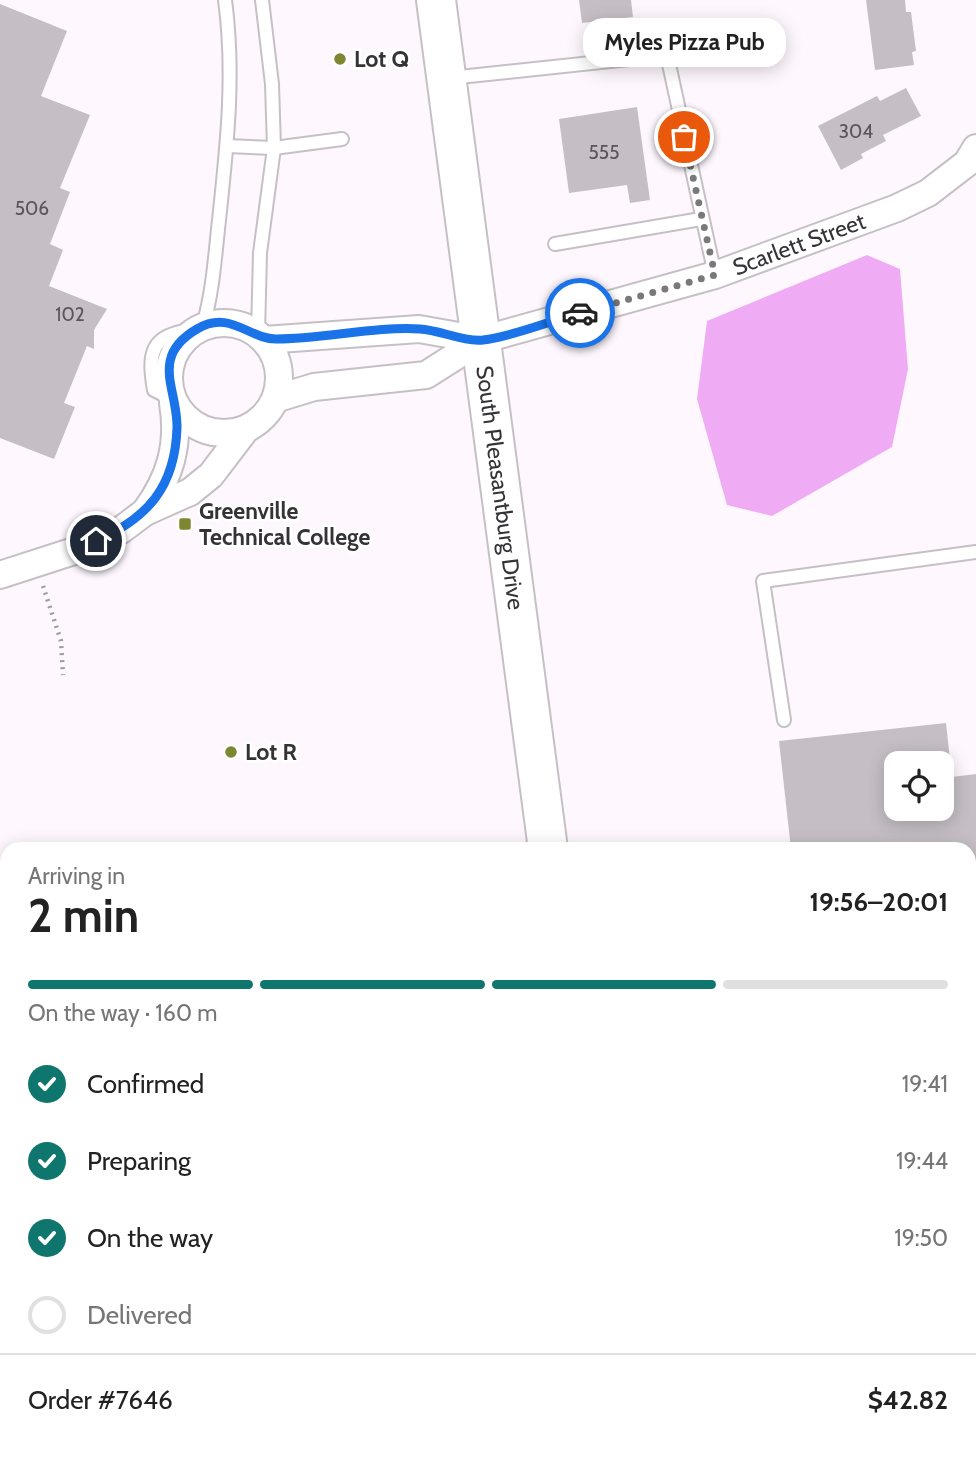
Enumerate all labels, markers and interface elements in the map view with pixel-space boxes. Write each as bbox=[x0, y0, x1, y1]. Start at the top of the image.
callout: Myles Pizza Pub bbox=[582, 18, 786, 67]
text: Myles Pizza Pub bbox=[604, 28, 765, 56]
place label: Lot Q bbox=[354, 45, 409, 73]
marker: Lot Q bbox=[332, 51, 348, 67]
pin bbox=[654, 107, 714, 167]
icon: bag bbox=[665, 118, 703, 156]
house number: 304 bbox=[839, 120, 873, 143]
house number: 555 bbox=[589, 141, 619, 164]
house number: 506 bbox=[15, 197, 49, 220]
street label: Scarlett Street bbox=[729, 207, 869, 281]
courier bbox=[545, 278, 615, 348]
icon: car bbox=[561, 294, 599, 332]
house number: 102 bbox=[55, 303, 85, 326]
street label: South Pleasantburg Drive bbox=[470, 364, 530, 612]
place label: Greenville Technical College bbox=[199, 497, 371, 551]
pin bbox=[66, 511, 126, 571]
marker: Greenville Technical College bbox=[177, 516, 193, 532]
icon: home bbox=[77, 522, 115, 560]
place label: Lot R bbox=[245, 738, 297, 766]
marker: Lot R bbox=[223, 744, 239, 760]
map controls bbox=[884, 751, 954, 821]
button: locate bbox=[884, 751, 954, 821]
text: Arriving in bbox=[28, 862, 125, 890]
text: 19:56–20:01 bbox=[810, 886, 948, 918]
text: 2 min bbox=[28, 888, 139, 944]
text: On the way · 160 m bbox=[28, 999, 217, 1027]
icon: check bbox=[28, 1065, 66, 1103]
text: Confirmed bbox=[87, 1068, 204, 1100]
text: 19:41 bbox=[902, 1070, 948, 1098]
icon: check bbox=[28, 1142, 66, 1180]
text: Preparing bbox=[87, 1145, 191, 1177]
text: 19:44 bbox=[896, 1147, 948, 1175]
icon: check bbox=[28, 1219, 66, 1257]
text: On the way bbox=[87, 1222, 213, 1254]
text: 19:50 bbox=[894, 1224, 948, 1252]
text: Delivered bbox=[87, 1299, 192, 1331]
text: Order #7646 bbox=[28, 1384, 173, 1416]
text: $42.82 bbox=[868, 1384, 948, 1416]

